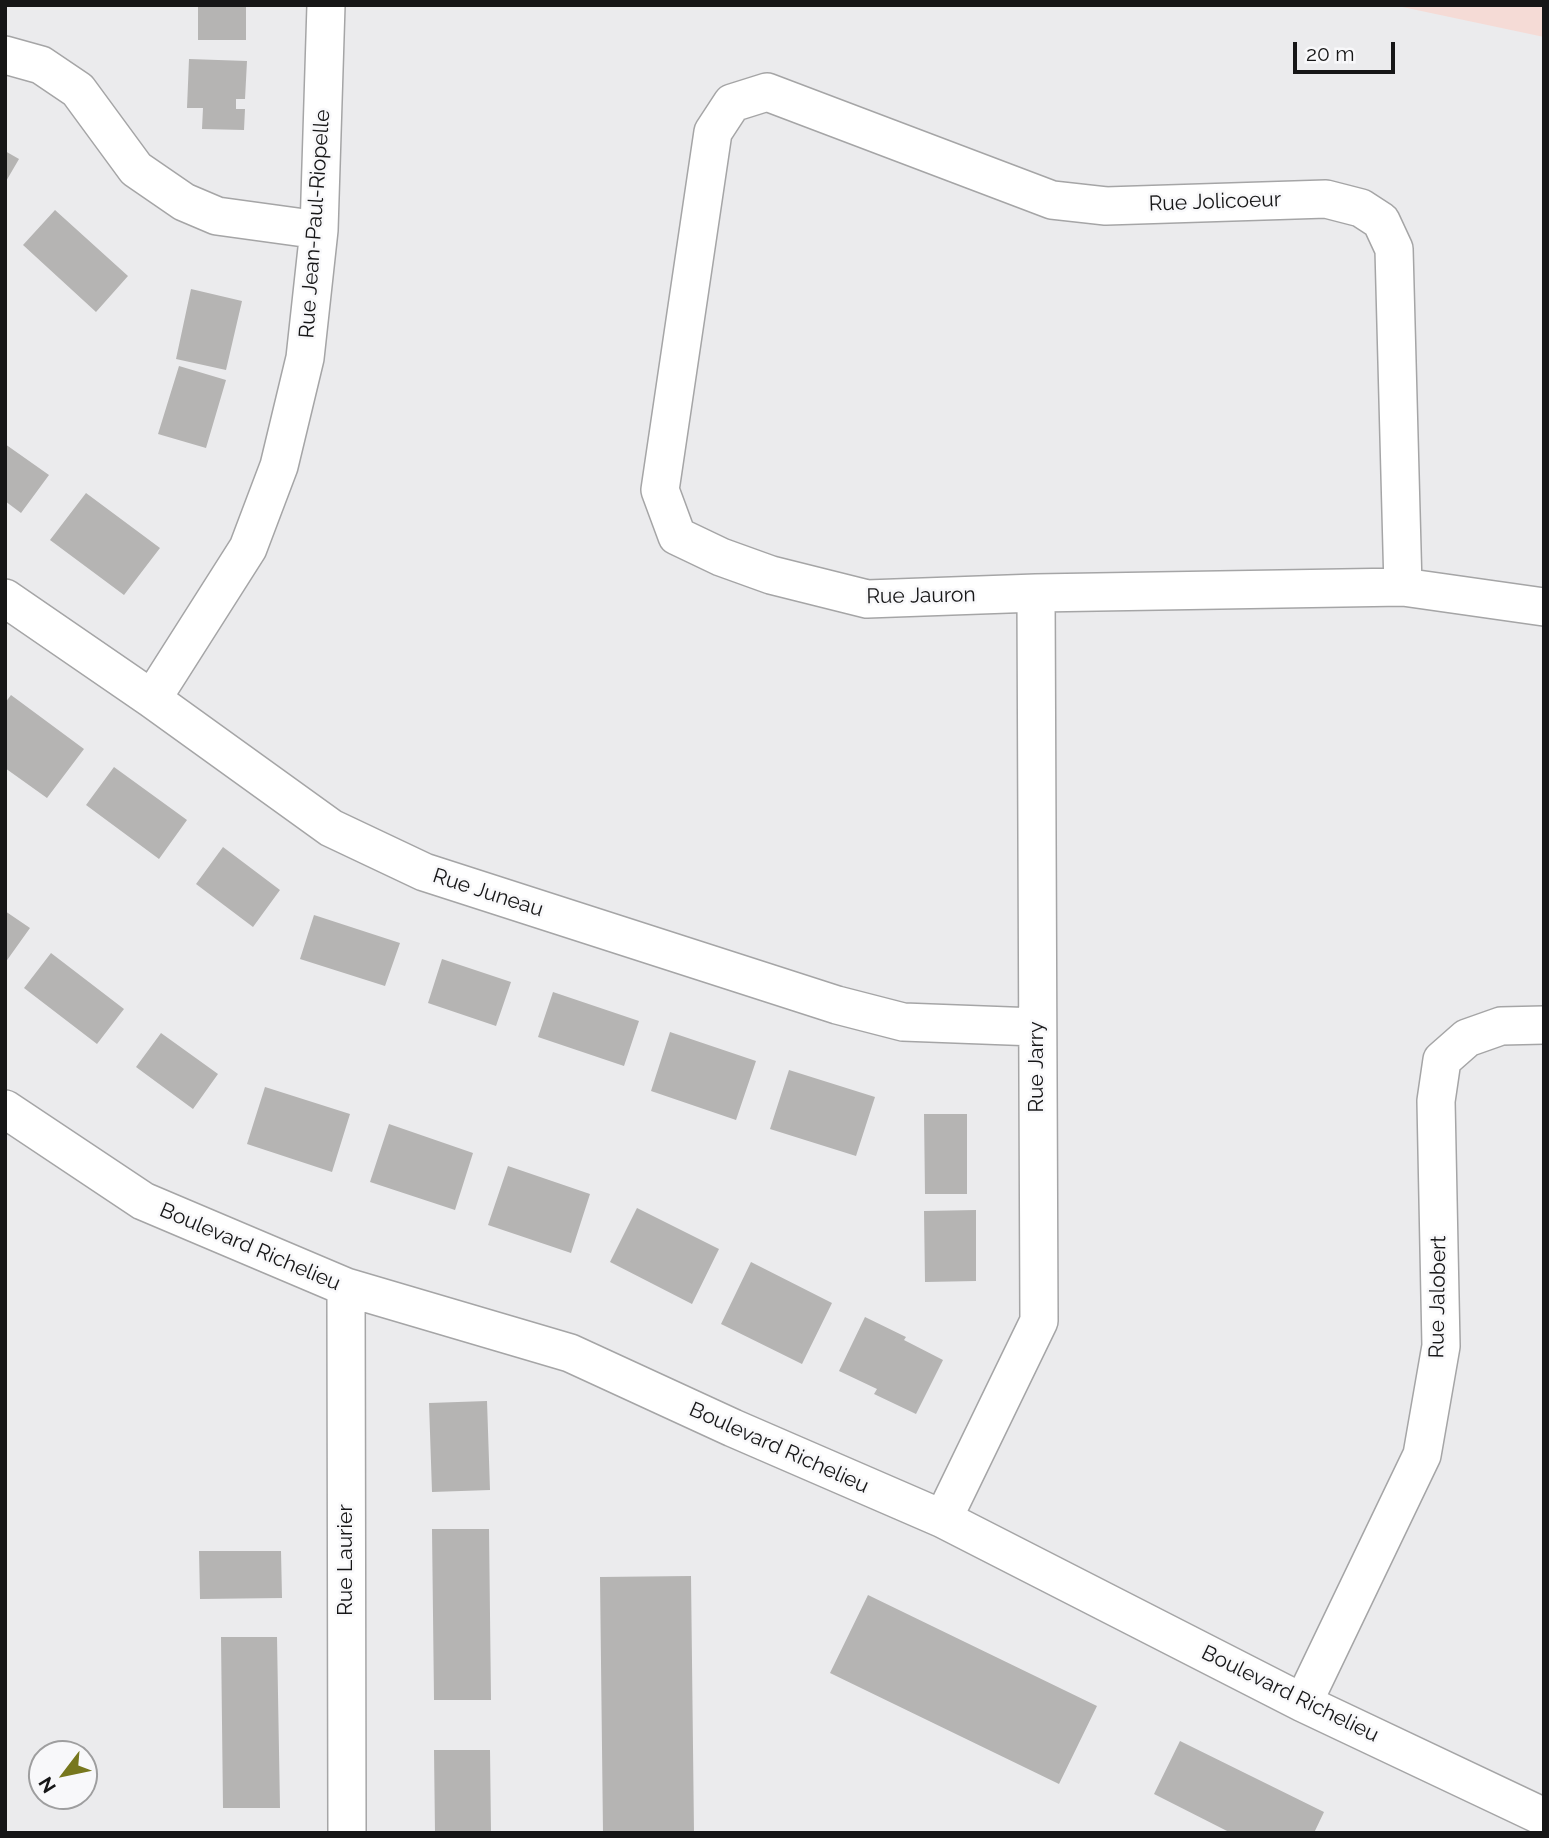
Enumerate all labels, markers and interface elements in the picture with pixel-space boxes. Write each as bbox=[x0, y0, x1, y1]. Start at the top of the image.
scale bar bbox=[1297, 28, 1398, 72]
text: 20 m bbox=[1306, 41, 1354, 66]
street label: Rue Jean-Paul-Riopelle bbox=[294, 109, 336, 339]
street label: Rue Jolicoeur bbox=[1148, 187, 1282, 217]
street label: Rue Jauron bbox=[866, 582, 976, 610]
street label: Rue Juneau bbox=[430, 863, 546, 923]
street label: Rue Jarry bbox=[1024, 1021, 1050, 1113]
street label: Boulevard Richelieu bbox=[156, 1198, 344, 1296]
street label: Rue Jalobert bbox=[1424, 1235, 1452, 1359]
street label: Boulevard Richelieu bbox=[685, 1397, 873, 1499]
street label: Rue Laurier bbox=[333, 1504, 359, 1616]
street label: Boulevard Richelieu bbox=[1197, 1640, 1383, 1748]
north arrow bbox=[28, 1740, 98, 1810]
text: N bbox=[34, 1773, 60, 1797]

